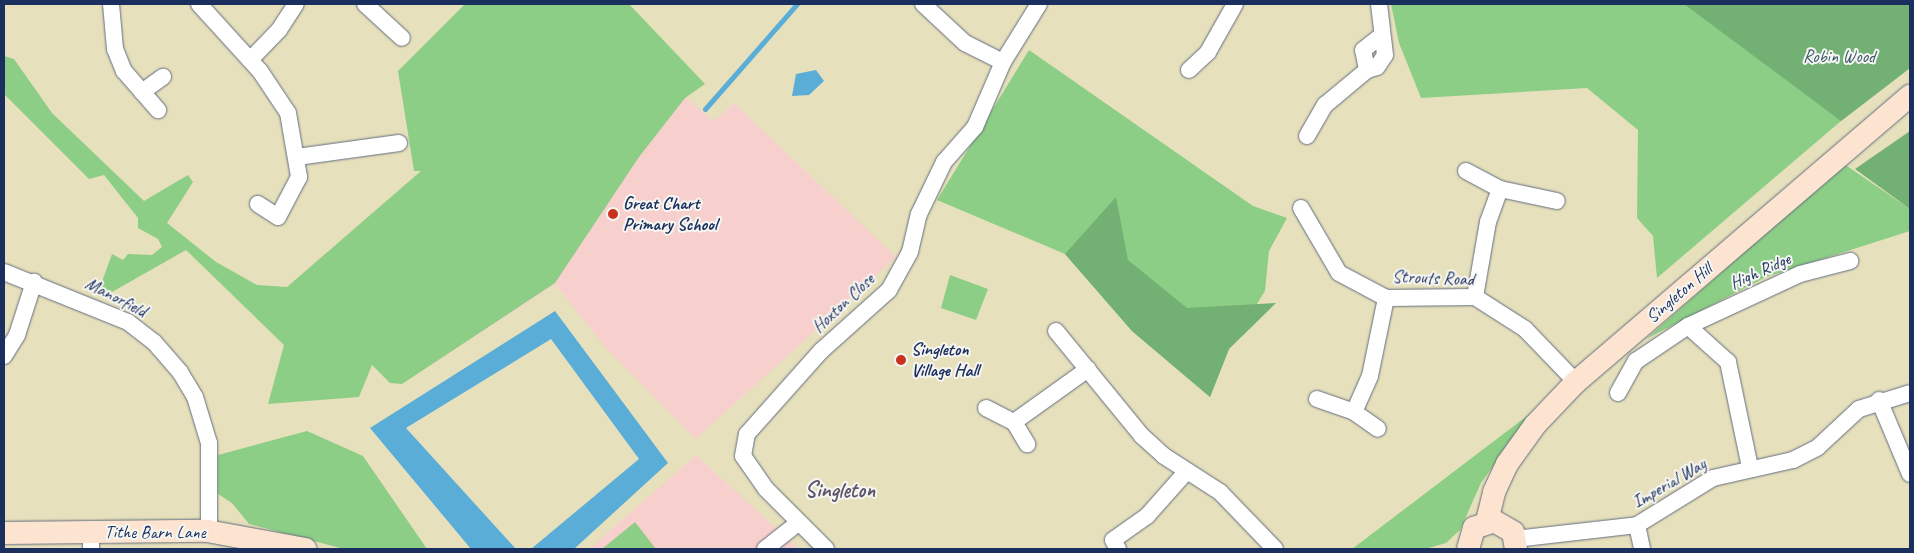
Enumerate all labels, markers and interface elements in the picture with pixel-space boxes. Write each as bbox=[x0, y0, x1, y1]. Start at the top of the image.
park label: Robin Wood bbox=[1803, 45, 1875, 67]
place label: Great Chart Primary School bbox=[623, 193, 717, 235]
marker: Great Chart Primary School bbox=[607, 208, 619, 220]
street label: High Ridge bbox=[1726, 248, 1794, 294]
street label: Singleton Hill bbox=[1642, 258, 1716, 328]
street label: Strouts Road bbox=[1392, 266, 1474, 290]
street label: Hoxton Close bbox=[807, 269, 879, 337]
street label: Manorfield bbox=[82, 272, 150, 322]
place label: Singleton Village Hall bbox=[911, 339, 979, 382]
marker: Singleton Village Hall bbox=[895, 354, 907, 366]
street label: Imperial Way bbox=[1628, 453, 1710, 513]
district label: Singleton bbox=[805, 478, 875, 504]
street label: Tithe Barn Lane bbox=[104, 521, 206, 543]

